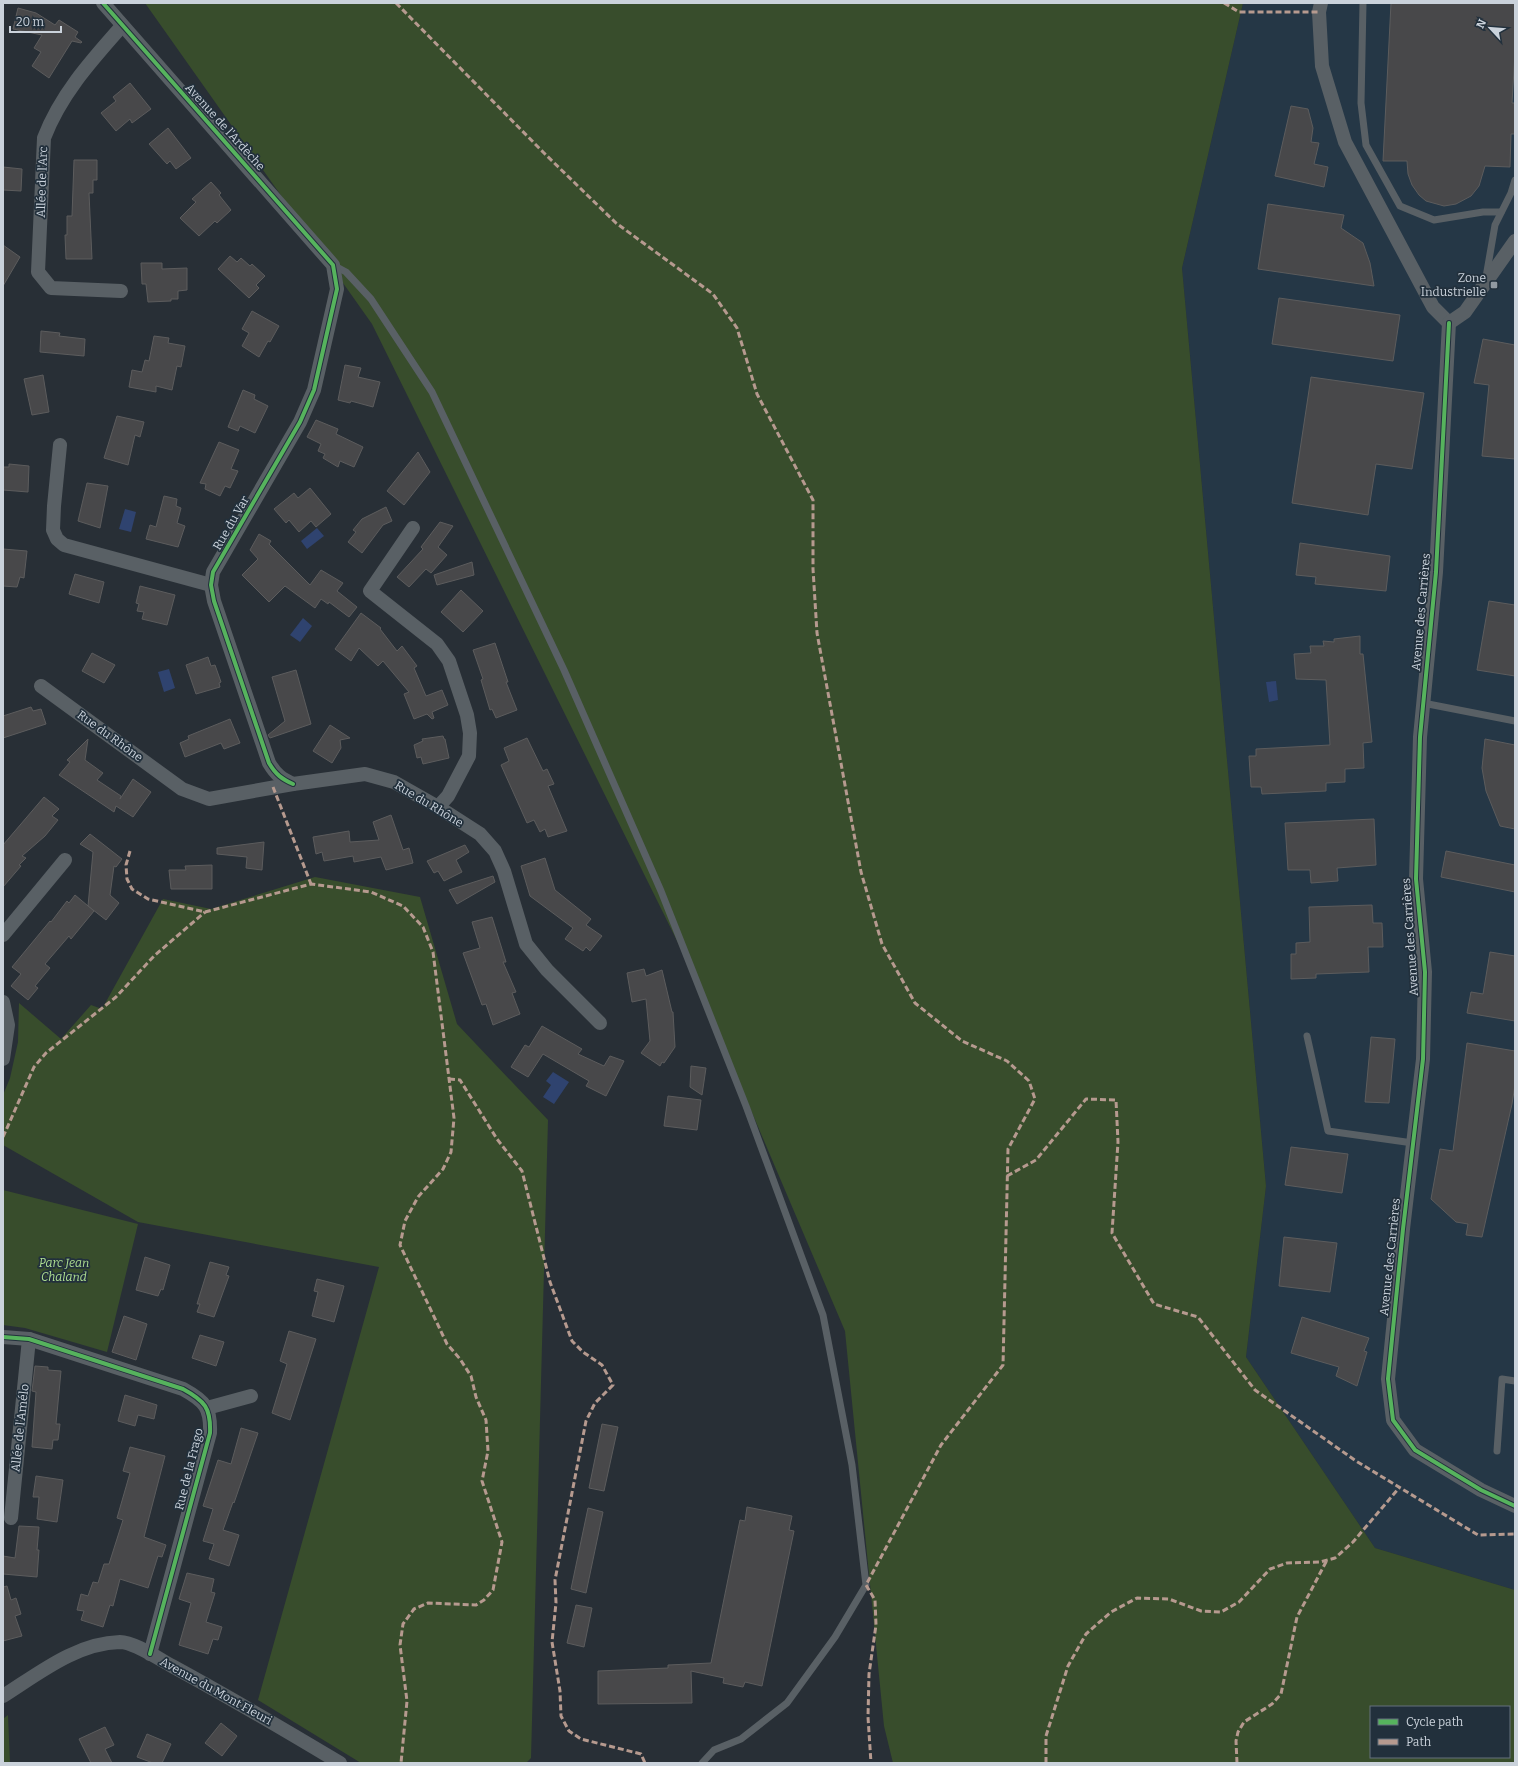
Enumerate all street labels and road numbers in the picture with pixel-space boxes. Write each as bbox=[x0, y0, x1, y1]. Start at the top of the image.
street label: Avenue de l'Ardèche bbox=[182, 81, 268, 173]
street label: Allée de l'Arc bbox=[34, 146, 50, 218]
street label: Rue du Var bbox=[210, 493, 252, 553]
street label: Avenue des Carrières bbox=[1409, 552, 1433, 672]
street label: Rue du Rhône bbox=[75, 708, 145, 764]
street label: Rue du Rhône bbox=[392, 778, 466, 830]
street label: Avenue des Carrières bbox=[1399, 877, 1421, 996]
street label: Avenue des Carrières bbox=[1377, 1197, 1403, 1317]
street label: Allée de l'Amélo bbox=[8, 1383, 32, 1473]
street label: Rue de la Frago bbox=[172, 1426, 206, 1511]
street label: Avenue du Mont Fleuri bbox=[157, 1654, 275, 1728]

